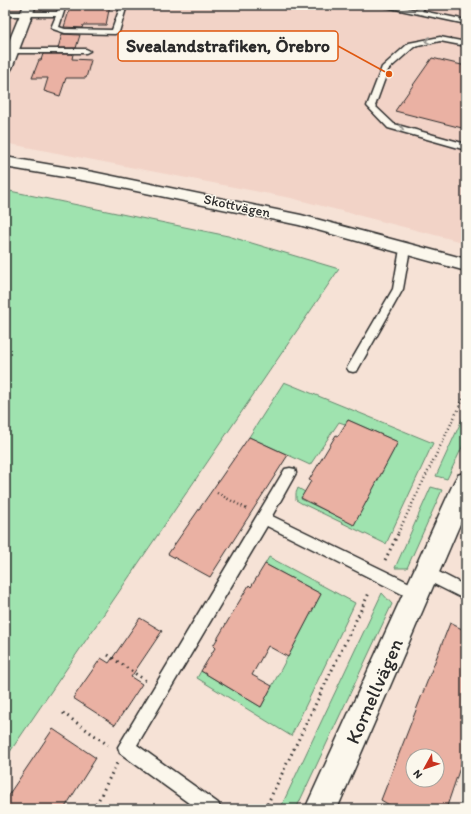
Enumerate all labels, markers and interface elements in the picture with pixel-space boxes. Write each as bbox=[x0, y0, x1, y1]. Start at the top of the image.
callout: Svealandstrafiken, Örebro bbox=[118, 31, 338, 61]
text: Svealandstrafiken, Örebro bbox=[126, 35, 330, 57]
one-way arrow bbox=[425, 37, 431, 45]
one-way arrow bbox=[397, 124, 404, 133]
street label: Skottvägen bbox=[202, 191, 272, 221]
street label: Kornellvägen bbox=[340, 634, 408, 748]
north arrow bbox=[405, 748, 445, 788]
text: N bbox=[410, 767, 425, 781]

